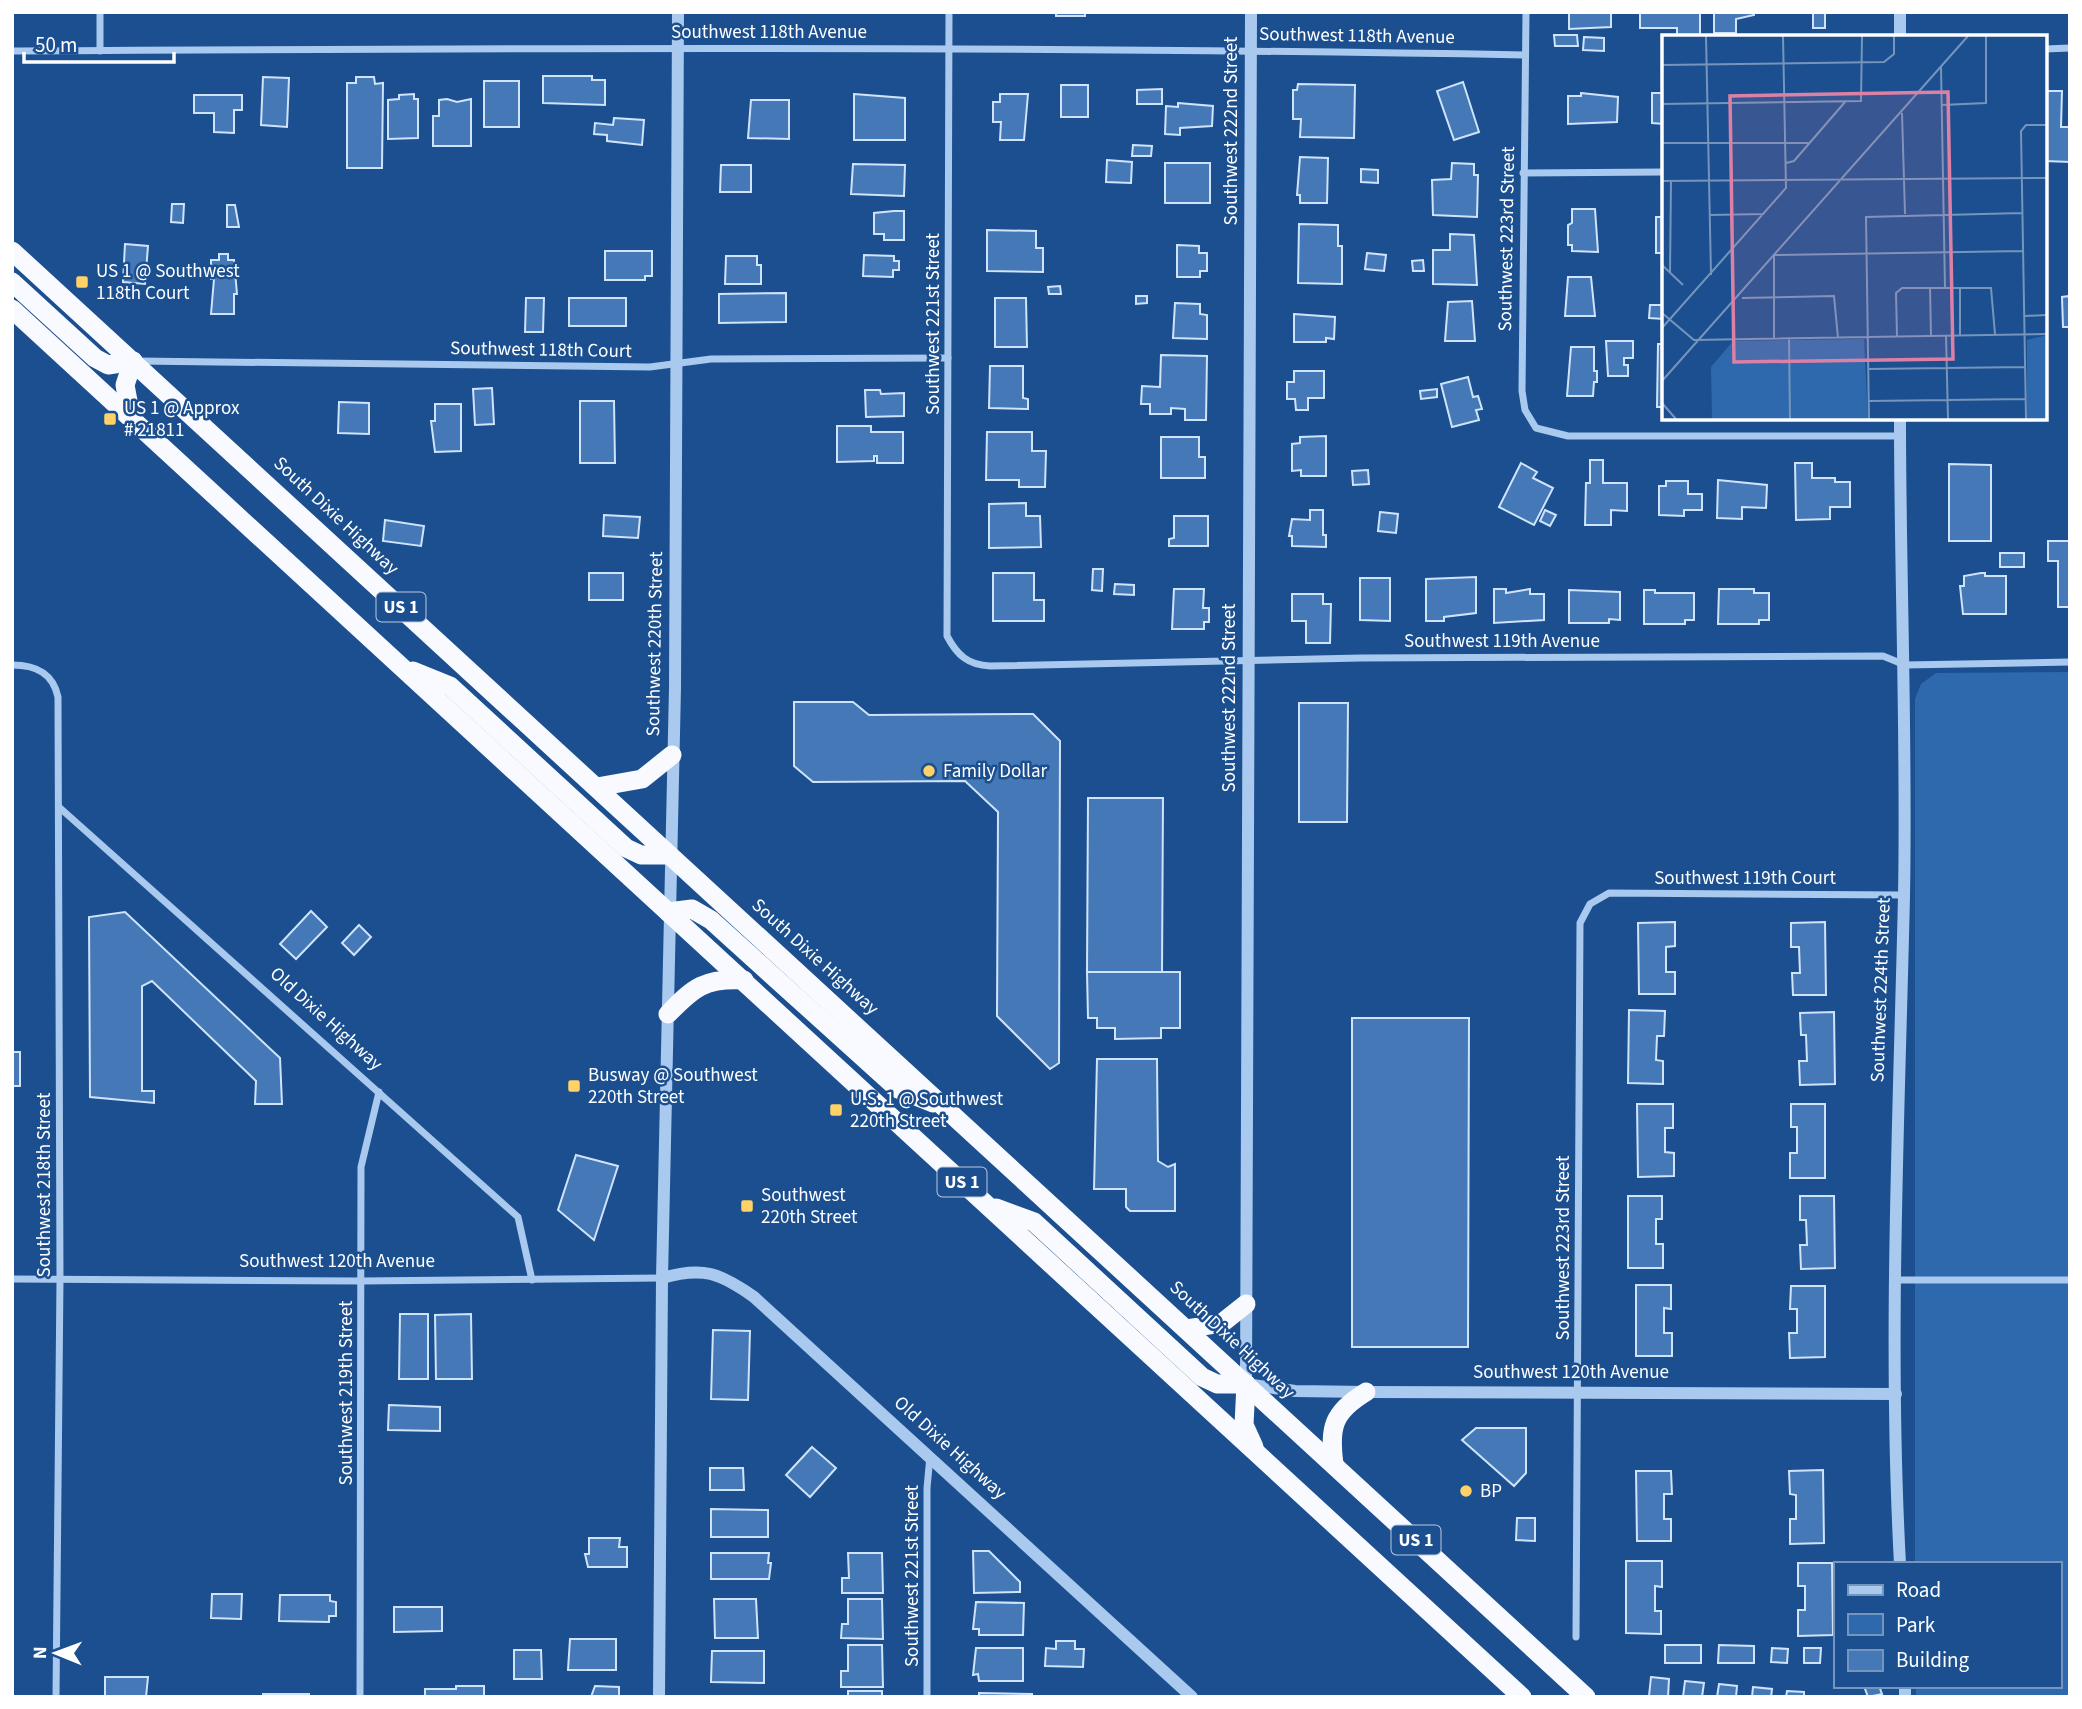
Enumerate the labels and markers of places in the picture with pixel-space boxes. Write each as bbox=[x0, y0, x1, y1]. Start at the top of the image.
place label: US 1 @ Southwest 118th Court bbox=[96, 258, 240, 307]
marker: US 1 @ Southwest 118th Court bbox=[74, 274, 90, 290]
place label: US 1 @ Approx # 21811 bbox=[124, 395, 240, 444]
marker: US 1 @ Approx # 21811 bbox=[102, 411, 118, 427]
place label: Family Dollar bbox=[943, 758, 1048, 785]
marker: Family Dollar bbox=[921, 763, 937, 779]
place label: Busway @ Southwest 220th Street bbox=[588, 1062, 758, 1111]
marker: Busway @ Southwest 220th Street bbox=[566, 1078, 582, 1094]
place label: U.S. 1 @ Southwest 220th Street bbox=[850, 1086, 1004, 1135]
marker: U.S. 1 @ Southwest 220th Street bbox=[828, 1102, 844, 1118]
place label: Southwest 220th Street bbox=[761, 1182, 858, 1231]
marker: Southwest 220th Street bbox=[739, 1198, 755, 1214]
place label: BP bbox=[1480, 1478, 1502, 1505]
marker: BP bbox=[1458, 1483, 1474, 1499]

